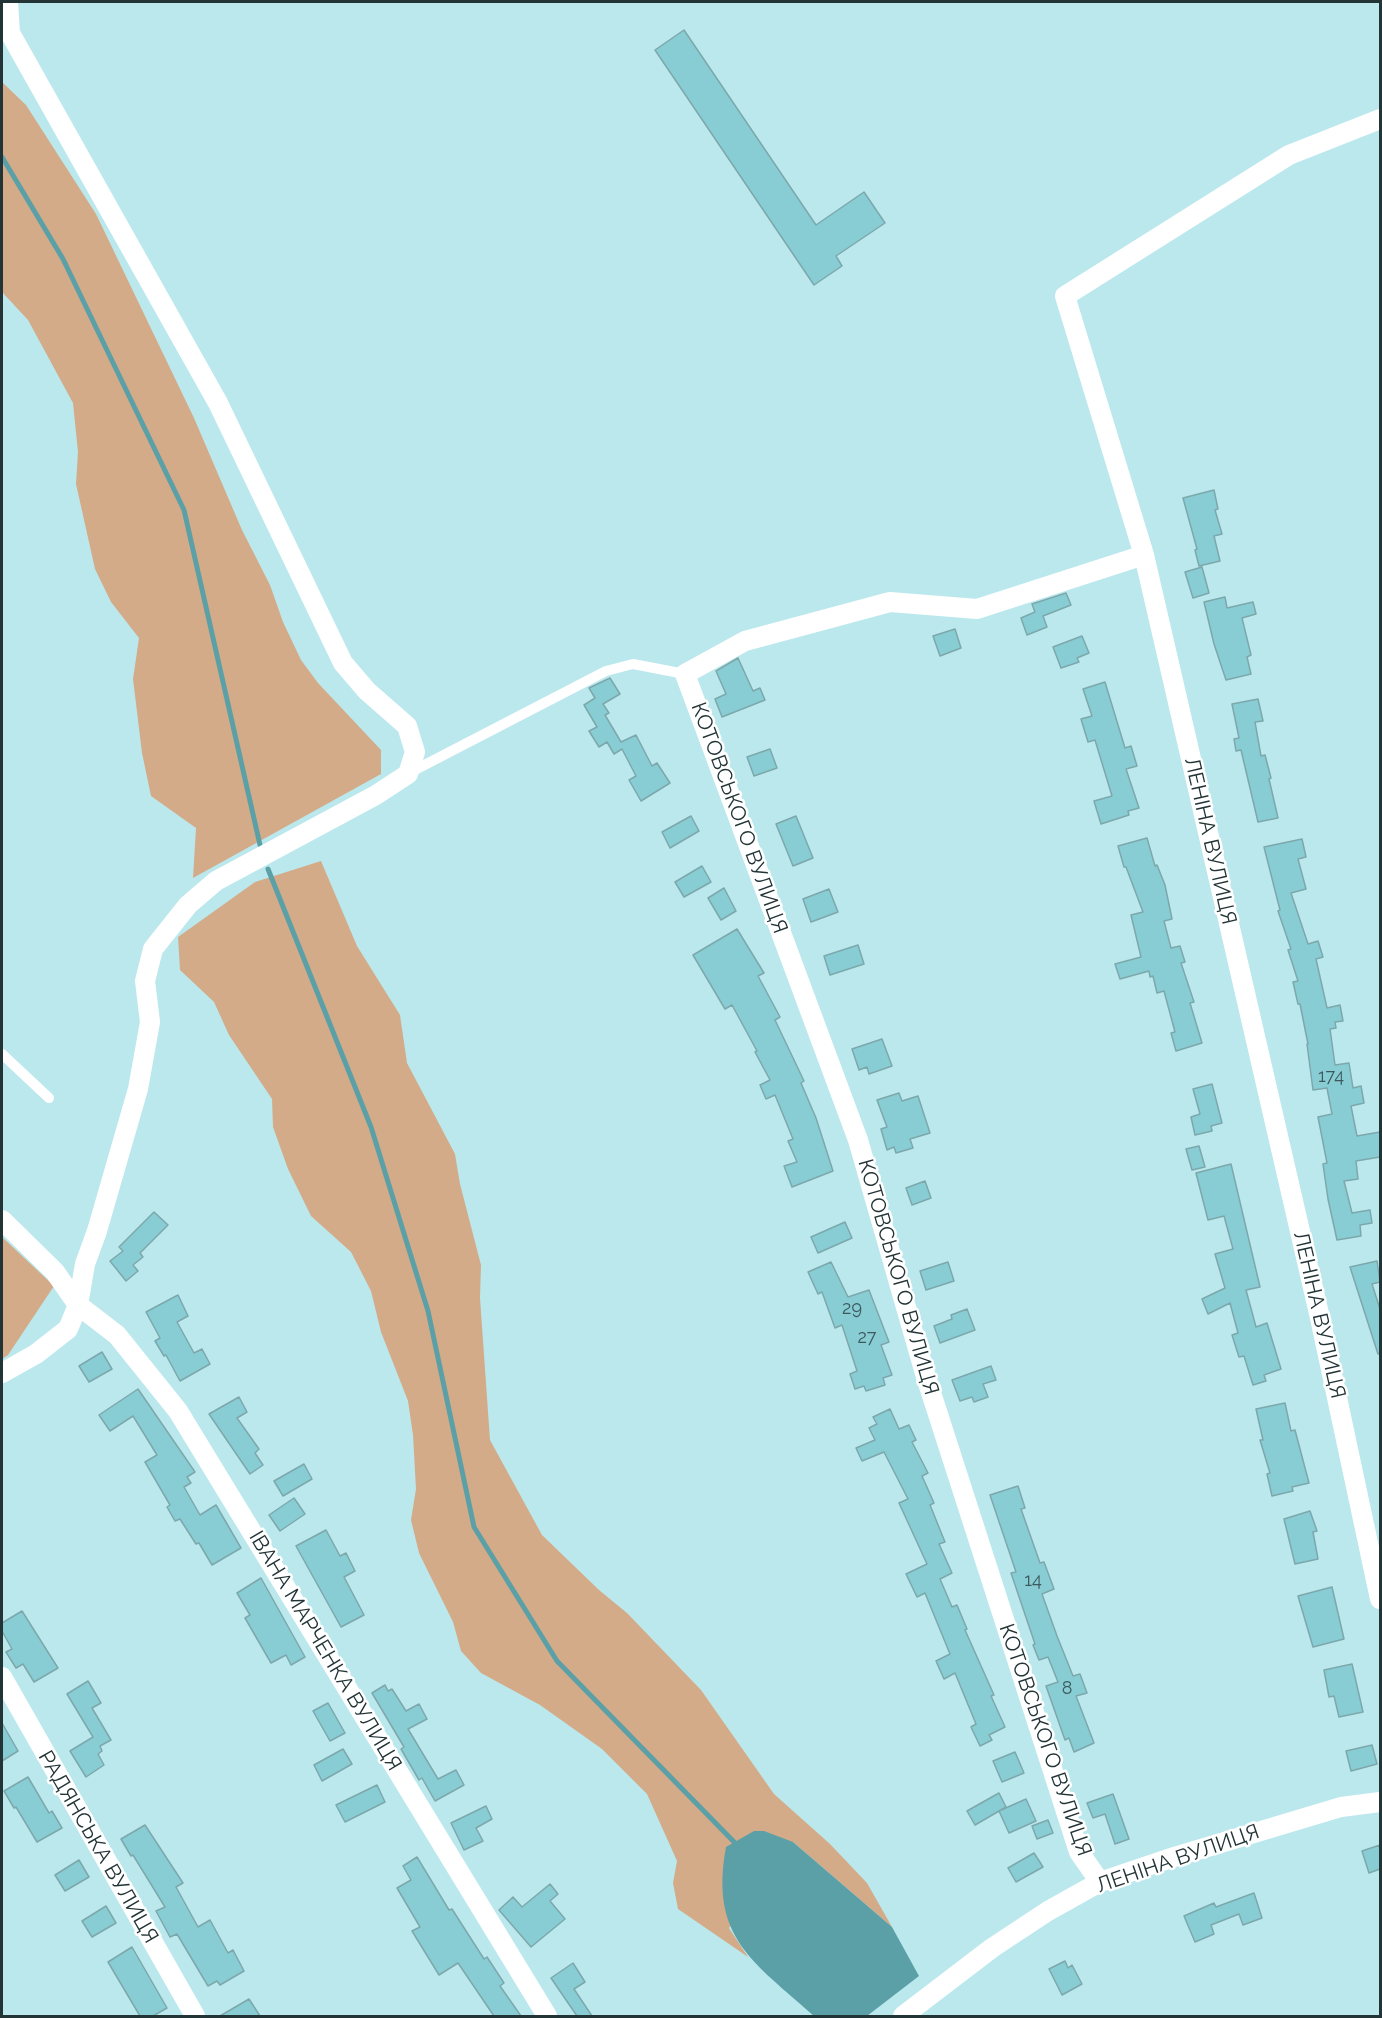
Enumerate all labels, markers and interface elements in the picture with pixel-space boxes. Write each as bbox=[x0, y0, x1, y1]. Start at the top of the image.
street label: КОТОВСЬКОГО ВУЛИЦЯ bbox=[685, 699, 793, 937]
street label: ЛЕНІНА ВУЛИЦЯ bbox=[1179, 755, 1241, 927]
house number: 174 bbox=[1318, 1066, 1344, 1088]
street label: КОТОВСЬКОГО ВУЛИЦЯ bbox=[852, 1156, 944, 1398]
street label: ЛЕНІНА ВУЛИЦЯ bbox=[1288, 1229, 1350, 1401]
house number: 29 bbox=[842, 1298, 862, 1320]
house number: 27 bbox=[857, 1327, 877, 1349]
street label: ІВАНА МАРЧЕНКА ВУЛИЦЯ bbox=[243, 1526, 407, 1776]
house number: 14 bbox=[1024, 1570, 1042, 1592]
street label: КОТОВСЬКОГО ВУЛИЦЯ bbox=[993, 1620, 1097, 1860]
house number: 8 bbox=[1062, 1678, 1072, 1700]
street label: РАДЯНСЬКА ВУЛИЦЯ bbox=[33, 1746, 163, 1948]
street label: ЛЕНІНА ВУЛИЦЯ bbox=[1093, 1819, 1263, 1899]

